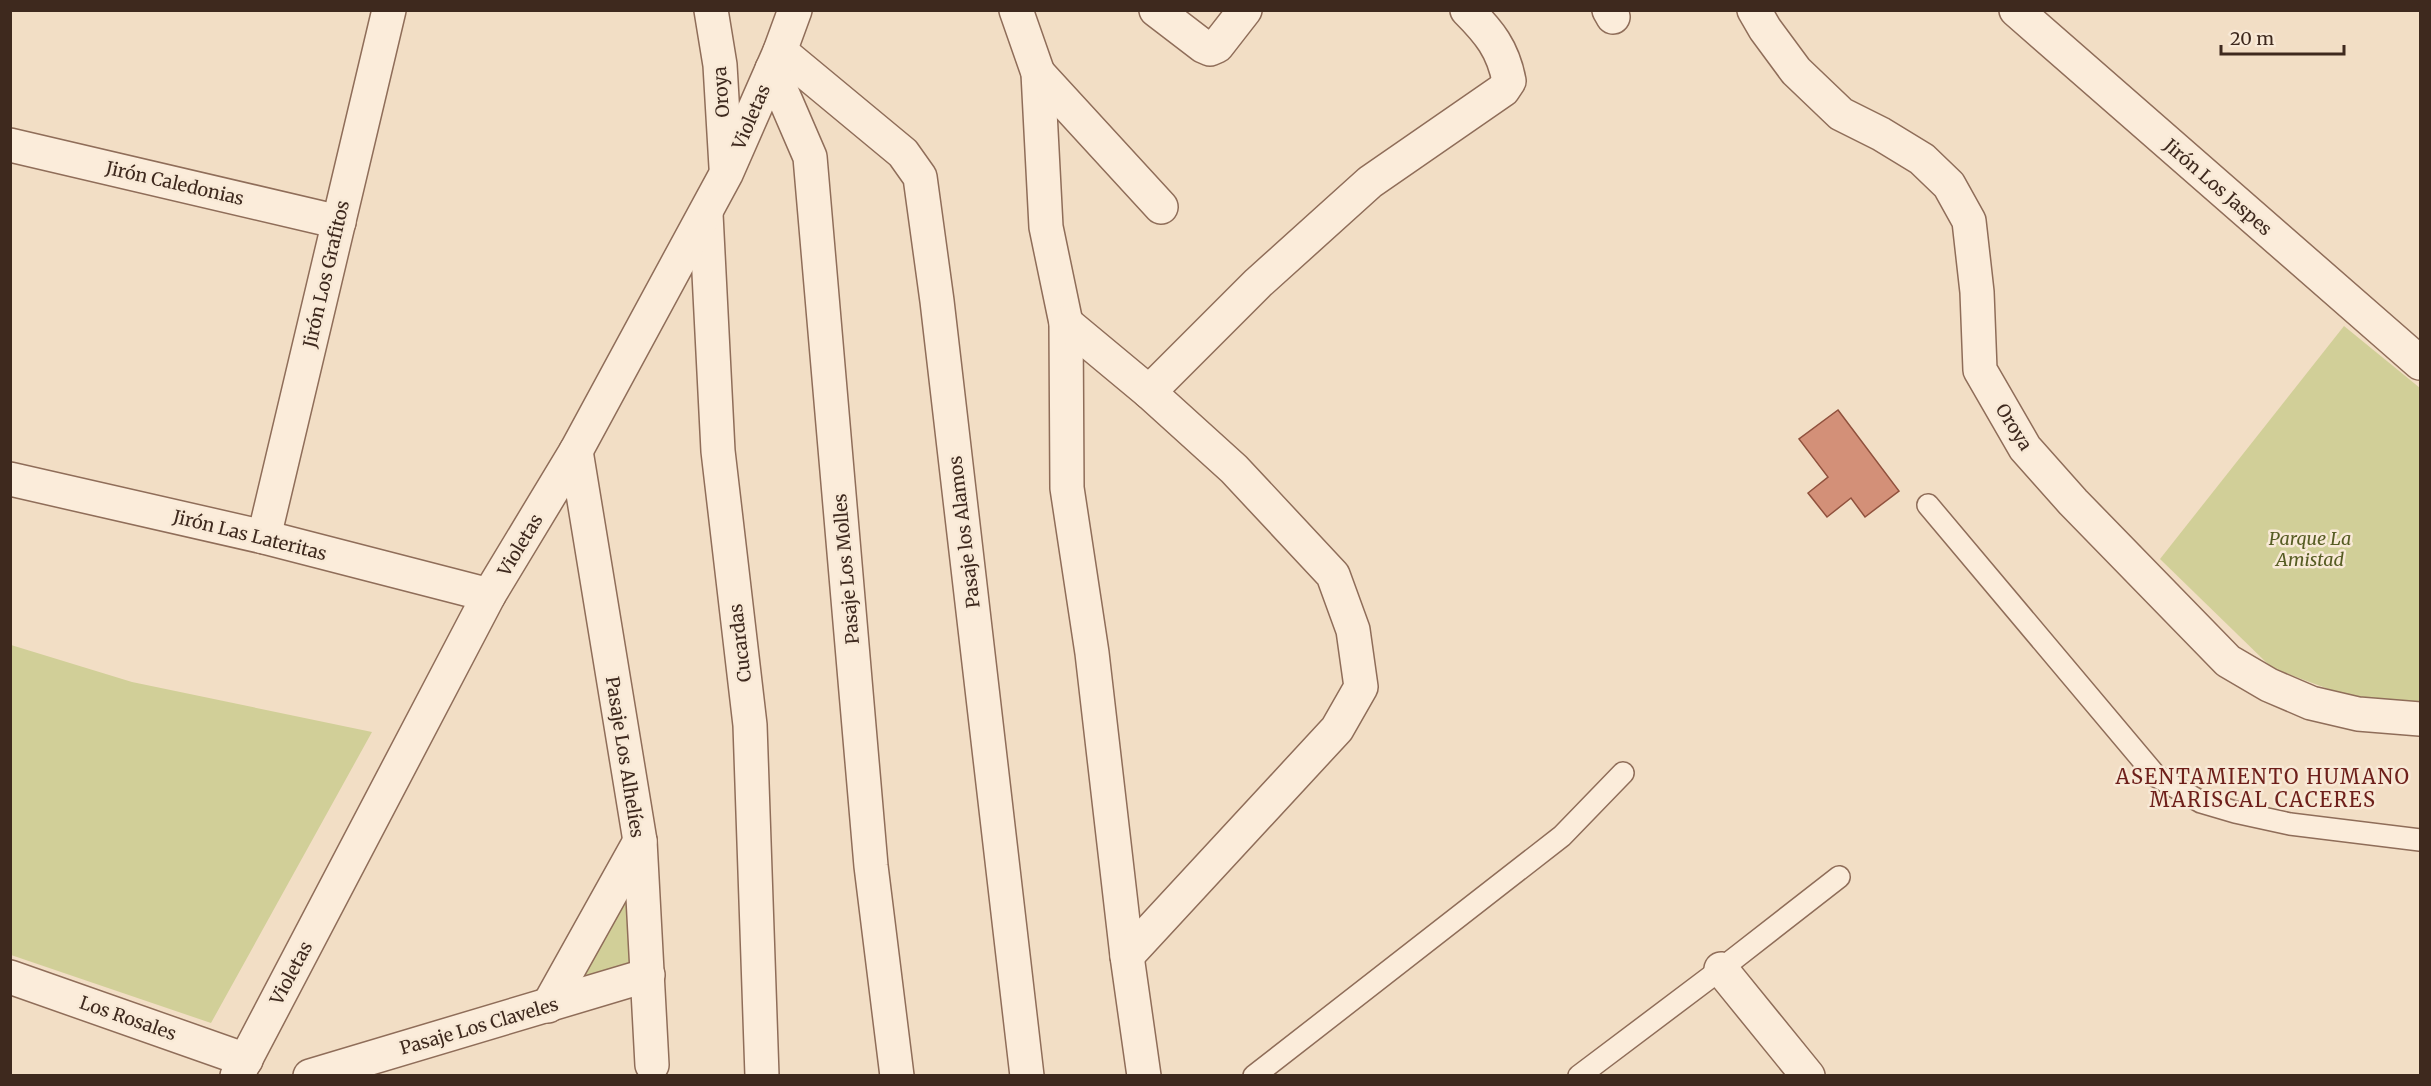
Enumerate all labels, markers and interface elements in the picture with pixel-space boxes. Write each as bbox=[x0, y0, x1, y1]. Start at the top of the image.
scale bar bbox=[2221, 18, 2344, 56]
text: 20 m bbox=[2230, 27, 2274, 50]
street label: Oroya bbox=[708, 65, 734, 118]
street label: Violetas bbox=[727, 81, 775, 154]
street label: Jirón Los Jaspes bbox=[2158, 133, 2277, 240]
street label: Jirón Caledonias bbox=[103, 156, 246, 210]
street label: Jirón Los Grafitos bbox=[298, 198, 354, 351]
street label: Oroya bbox=[1991, 399, 2037, 455]
street label: Pasaje los Alamos bbox=[943, 454, 985, 609]
street label: Pasaje Los Molles bbox=[828, 492, 864, 645]
street label: Jirón Las Lateritas bbox=[170, 505, 329, 565]
street label: Violetas bbox=[492, 510, 548, 581]
park label: Parque La Amistad bbox=[2269, 527, 2351, 571]
street label: Cucardas bbox=[724, 602, 756, 683]
street label: Pasaje Los Alhelíes bbox=[601, 675, 649, 840]
district label: ASENTAMIENTO HUMANO MARISCAL CACERES bbox=[2115, 764, 2411, 812]
street label: Violetas bbox=[264, 937, 317, 1010]
street label: Los Rosales bbox=[77, 991, 180, 1045]
street label: Pasaje Los Claveles bbox=[397, 992, 561, 1060]

